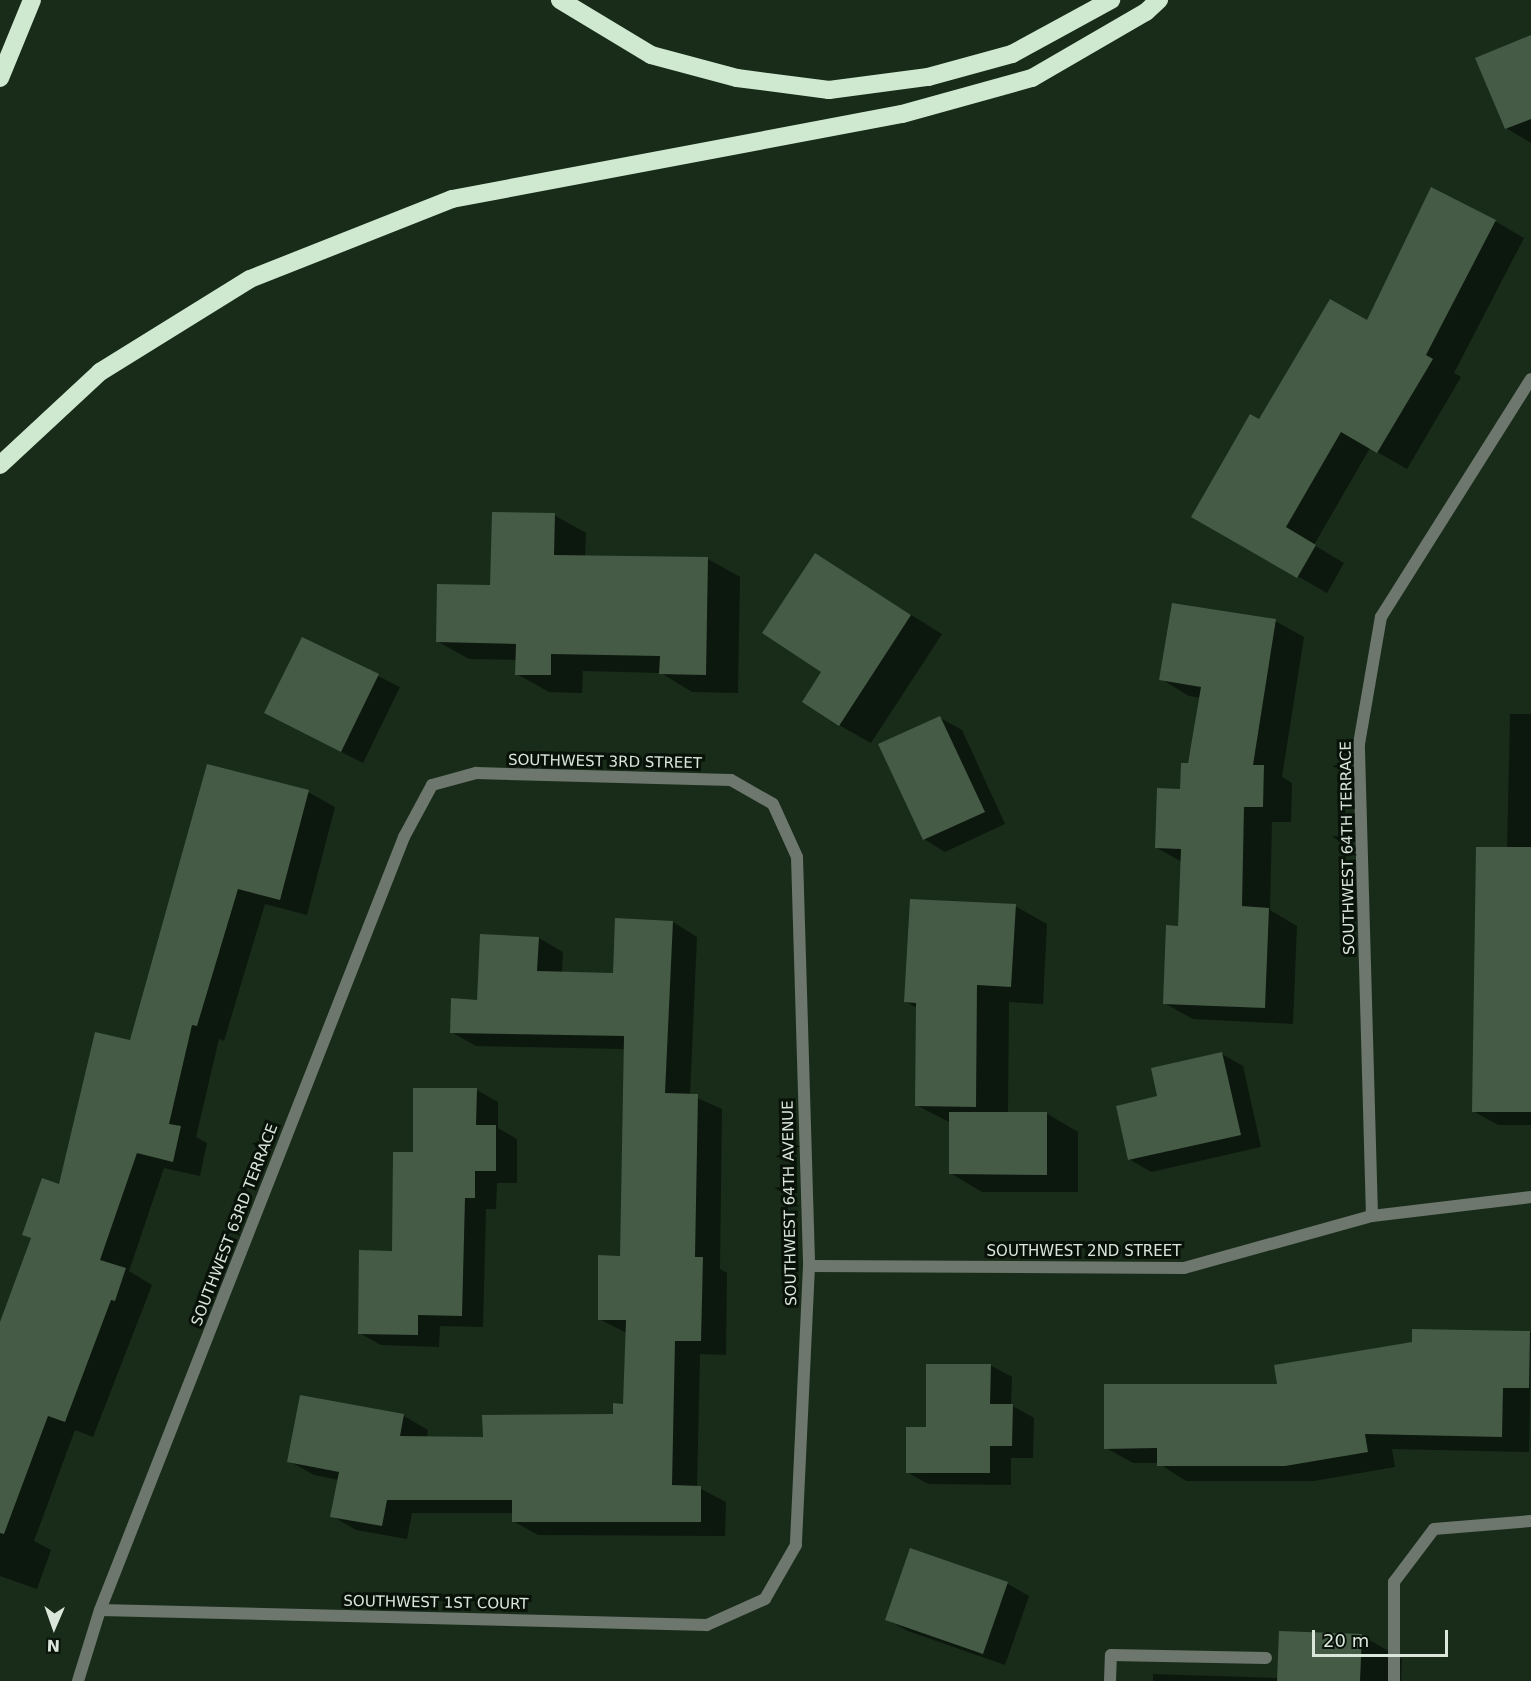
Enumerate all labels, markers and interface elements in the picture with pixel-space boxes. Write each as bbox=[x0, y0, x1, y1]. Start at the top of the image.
street label: SOUTHWEST 64TH TERRACE bbox=[1337, 741, 1359, 955]
street label: SOUTHWEST 3RD STREET bbox=[508, 751, 702, 773]
street label: SOUTHWEST 64TH AVENUE bbox=[779, 1100, 801, 1306]
street label: SOUTHWEST 63RD TERRACE bbox=[188, 1121, 282, 1329]
street label: SOUTHWEST 2ND STREET bbox=[987, 1243, 1181, 1261]
street label: SOUTHWEST 1ST COURT bbox=[343, 1592, 529, 1614]
north arrow bbox=[24, 1597, 84, 1657]
scale bar bbox=[1315, 1618, 1452, 1656]
text: 20 m bbox=[1323, 1630, 1369, 1651]
text: N bbox=[46, 1636, 60, 1655]

